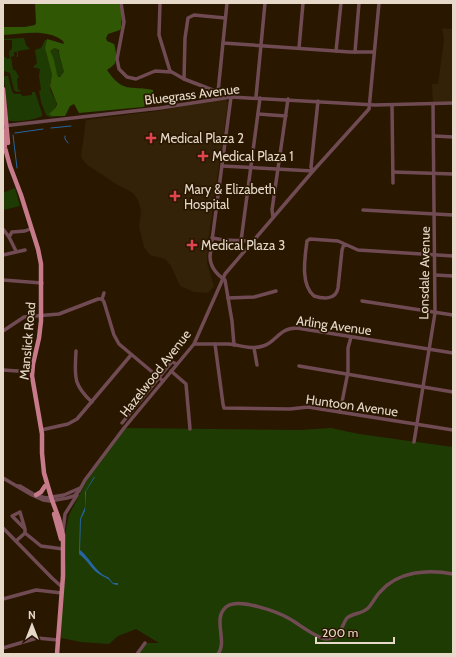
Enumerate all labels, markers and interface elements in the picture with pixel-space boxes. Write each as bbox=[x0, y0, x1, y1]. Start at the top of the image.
street label: Bluegrass Avenue bbox=[143, 80, 241, 108]
place label: Medical Plaza 2 bbox=[160, 130, 244, 146]
marker: Medical Plaza 2 bbox=[145, 132, 157, 144]
place label: Medical Plaza 1 bbox=[212, 148, 293, 164]
marker: Medical Plaza 1 bbox=[197, 150, 209, 162]
place label: Mary & Elizabeth Hospital bbox=[184, 181, 276, 212]
marker: Mary & Elizabeth Hospital bbox=[169, 190, 181, 202]
street label: Lonsdale Avenue bbox=[415, 226, 433, 320]
place label: Medical Plaza 3 bbox=[201, 237, 285, 253]
marker: Medical Plaza 3 bbox=[186, 239, 198, 251]
street label: Manslick Road bbox=[16, 301, 38, 381]
street label: Arling Avenue bbox=[295, 312, 373, 338]
street label: Hazelwood Avenue bbox=[116, 326, 194, 420]
street label: Huntoon Avenue bbox=[305, 391, 400, 419]
north arrow bbox=[12, 605, 52, 645]
text: N bbox=[28, 608, 36, 622]
scale bar bbox=[316, 619, 394, 645]
text: 200 m bbox=[322, 625, 358, 640]

